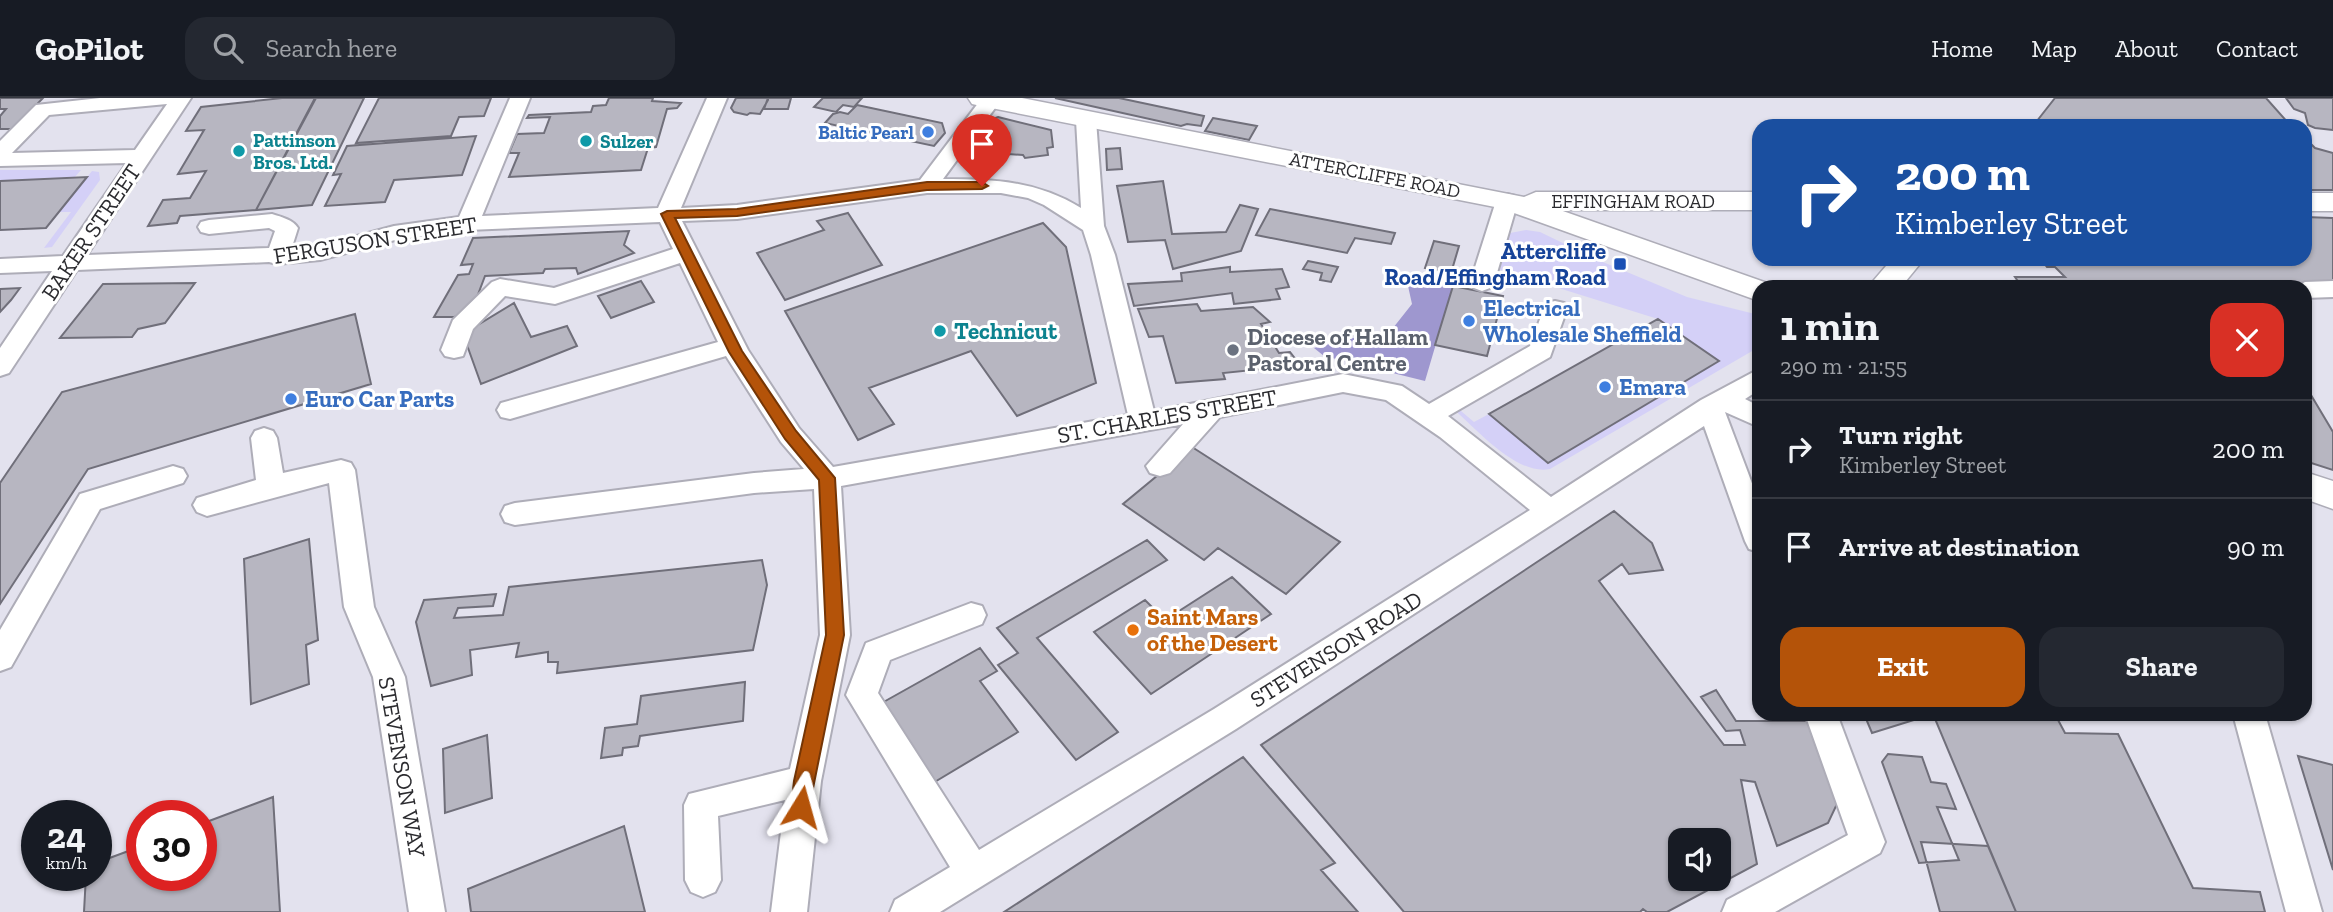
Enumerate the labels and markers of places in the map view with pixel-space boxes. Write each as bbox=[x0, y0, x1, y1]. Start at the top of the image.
pin bbox=[952, 114, 1012, 186]
place label: Baltic Pearl bbox=[818, 121, 915, 144]
marker: Baltic Pearl bbox=[920, 124, 936, 140]
place label: Pattinson Bros. Ltd. bbox=[253, 129, 337, 174]
place label: Sulzer bbox=[600, 130, 654, 153]
marker: Sulzer bbox=[578, 133, 594, 149]
marker: Pattinson Bros. Ltd. bbox=[231, 143, 247, 159]
place label: Attercliffe Road/Effingham Road bbox=[1384, 237, 1606, 291]
marker: Attercliffe Road/Effingham Road bbox=[1612, 256, 1628, 272]
place label: Electrical Wholesale Sheffield bbox=[1483, 294, 1682, 348]
marker: Electrical Wholesale Sheffield bbox=[1461, 313, 1477, 329]
place label: Technicut bbox=[954, 317, 1058, 345]
marker: Technicut bbox=[932, 323, 948, 339]
place label: Diocese of Hallam Pastoral Centre bbox=[1247, 323, 1428, 377]
marker: Diocese of Hallam Pastoral Centre bbox=[1225, 342, 1241, 358]
place label: Emara bbox=[1619, 373, 1687, 401]
marker: Emara bbox=[1597, 379, 1613, 395]
place label: Euro Car Parts bbox=[305, 385, 454, 413]
marker: Euro Car Parts bbox=[283, 391, 299, 407]
place label: Saint Mars of the Desert bbox=[1147, 603, 1278, 657]
marker: Saint Mars of the Desert bbox=[1125, 622, 1141, 638]

